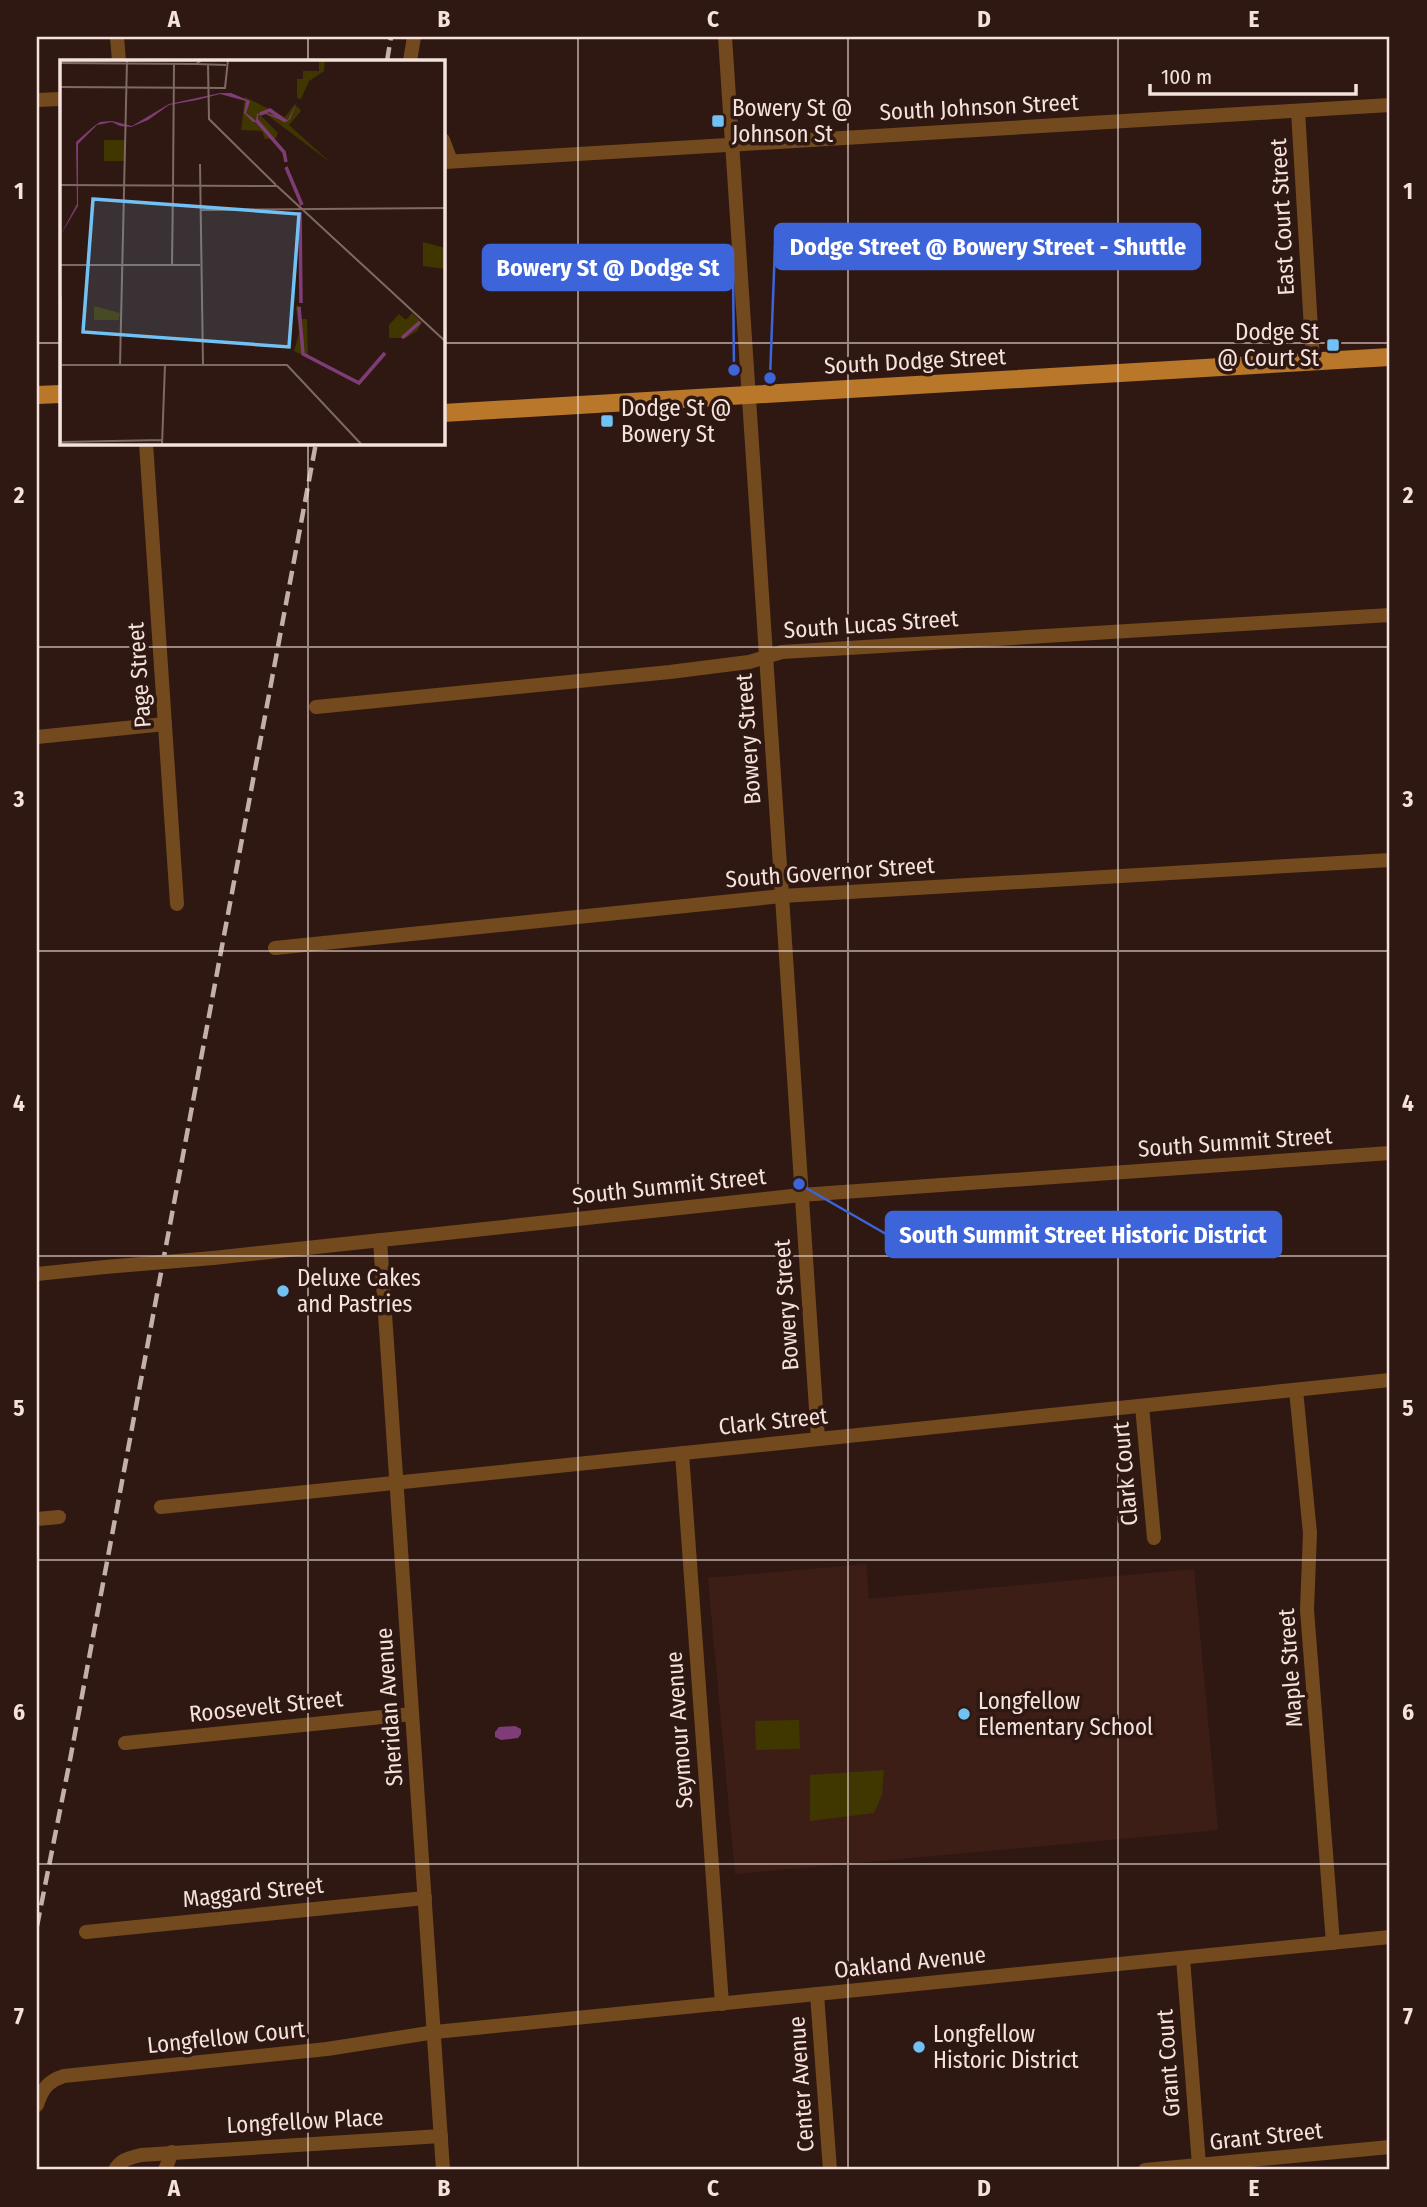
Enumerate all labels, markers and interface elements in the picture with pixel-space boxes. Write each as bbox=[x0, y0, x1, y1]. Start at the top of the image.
text: A bbox=[167, 5, 181, 33]
text: B bbox=[438, 5, 451, 33]
text: C bbox=[707, 5, 719, 33]
text: D bbox=[977, 5, 991, 33]
text: E bbox=[1249, 5, 1260, 33]
scale bar bbox=[1150, 52, 1357, 96]
inset map bbox=[60, 60, 444, 444]
text: 100 m bbox=[1161, 64, 1212, 90]
street label: South Johnson Street bbox=[879, 88, 1080, 126]
place label: Bowery St @ Johnson St bbox=[732, 94, 852, 148]
marker: Bowery St @ Johnson St bbox=[710, 113, 726, 129]
street label: East Court Street bbox=[1264, 137, 1300, 296]
text: 1 bbox=[14, 177, 24, 205]
text: 1 bbox=[1403, 177, 1413, 205]
callout: Dodge Street @ Bowery Street - Shuttle bbox=[775, 224, 1200, 269]
text: Dodge Street @ Bowery Street - Shuttle bbox=[790, 233, 1186, 261]
callout: Bowery St @ Dodge St bbox=[483, 245, 733, 290]
text: Bowery St @ Dodge St bbox=[497, 254, 720, 282]
place label: Dodge St @ Court St bbox=[1217, 318, 1319, 372]
marker: Dodge St @ Court St bbox=[1325, 337, 1341, 353]
street label: South Dodge Street bbox=[823, 342, 1007, 380]
place label: Dodge St @ Bowery St bbox=[621, 394, 732, 448]
marker: Dodge St @ Bowery St bbox=[599, 413, 615, 429]
text: 2 bbox=[13, 481, 25, 509]
text: 2 bbox=[1402, 481, 1414, 509]
street label: South Lucas Street bbox=[783, 604, 960, 644]
street label: Page Street bbox=[121, 621, 157, 729]
street label: Bowery Street bbox=[729, 672, 767, 805]
text: 3 bbox=[13, 785, 25, 813]
text: 3 bbox=[1402, 785, 1414, 813]
street label: South Governor Street bbox=[725, 851, 936, 893]
text: 4 bbox=[13, 1089, 25, 1117]
text: 4 bbox=[1402, 1089, 1414, 1117]
street label: South Summit Street bbox=[1137, 1121, 1334, 1163]
street label: South Summit Street bbox=[571, 1162, 768, 1210]
callout: South Summit Street Historic District bbox=[886, 1212, 1281, 1257]
text: South Summit Street Historic District bbox=[899, 1221, 1267, 1249]
street label: Bowery Street bbox=[767, 1238, 805, 1371]
place label: Deluxe Cakes and Pastries bbox=[297, 1264, 421, 1318]
marker: Deluxe Cakes and Pastries bbox=[275, 1283, 291, 1299]
text: 5 bbox=[13, 1394, 25, 1422]
text: 5 bbox=[1402, 1394, 1414, 1422]
street label: Clark Street bbox=[717, 1401, 829, 1441]
street label: Clark Court bbox=[1106, 1421, 1143, 1527]
street label: Maple Street bbox=[1272, 1607, 1308, 1728]
street label: Sheridan Avenue bbox=[369, 1627, 409, 1787]
street label: Seymour Avenue bbox=[660, 1651, 698, 1809]
street label: Roosevelt Street bbox=[188, 1684, 345, 1728]
place label: Longfellow Elementary School bbox=[978, 1687, 1153, 1741]
text: 6 bbox=[13, 1698, 25, 1726]
text: 6 bbox=[1402, 1698, 1414, 1726]
marker: Longfellow Elementary School bbox=[956, 1706, 972, 1722]
street label: Maggard Street bbox=[181, 1871, 325, 1913]
street label: Oakland Avenue bbox=[833, 1940, 987, 1984]
text: 7 bbox=[14, 2002, 24, 2030]
text: 7 bbox=[1403, 2002, 1413, 2030]
street label: Grant Court bbox=[1150, 2008, 1186, 2118]
street label: Longfellow Court bbox=[146, 2015, 307, 2059]
street label: Center Avenue bbox=[782, 2015, 820, 2153]
place label: Longfellow Historic District bbox=[933, 2020, 1079, 2074]
marker: Longfellow Historic District bbox=[911, 2039, 927, 2055]
street label: Longfellow Place bbox=[226, 2103, 384, 2139]
street label: Grant Street bbox=[1208, 2116, 1324, 2156]
text: A bbox=[167, 2174, 181, 2202]
text: B bbox=[438, 2174, 451, 2202]
text: C bbox=[707, 2174, 719, 2202]
text: D bbox=[977, 2174, 991, 2202]
text: E bbox=[1249, 2174, 1260, 2202]

